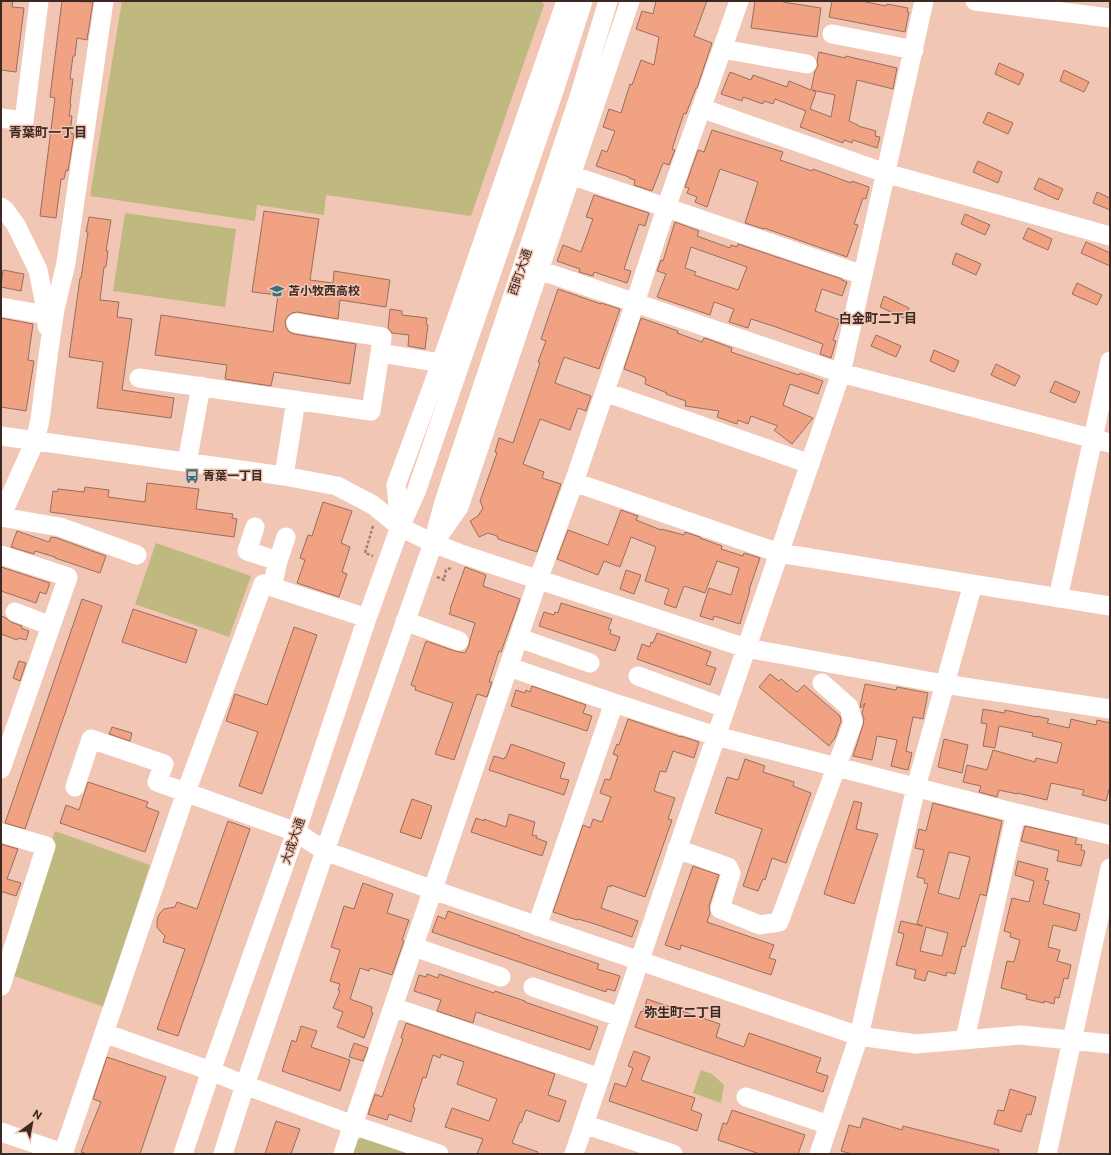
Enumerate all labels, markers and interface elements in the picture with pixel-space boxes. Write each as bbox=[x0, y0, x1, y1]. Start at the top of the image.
district label: 青葉町一丁目 bbox=[9, 124, 87, 140]
street label: 西町大通 bbox=[505, 247, 533, 297]
school or university icon: 苫小牧西高校 bbox=[269, 283, 285, 299]
place label: 苫小牧西高校 bbox=[288, 283, 360, 297]
district label: 白金町二丁目 bbox=[839, 310, 917, 326]
bus stop icon: 青葉一丁目 bbox=[184, 468, 200, 484]
place label: 青葉一丁目 bbox=[203, 468, 263, 482]
street label: 大成大通 bbox=[278, 816, 306, 866]
district label: 弥生町二丁目 bbox=[644, 1004, 722, 1020]
north arrow bbox=[12, 1103, 52, 1143]
text: N bbox=[31, 1106, 45, 1122]

